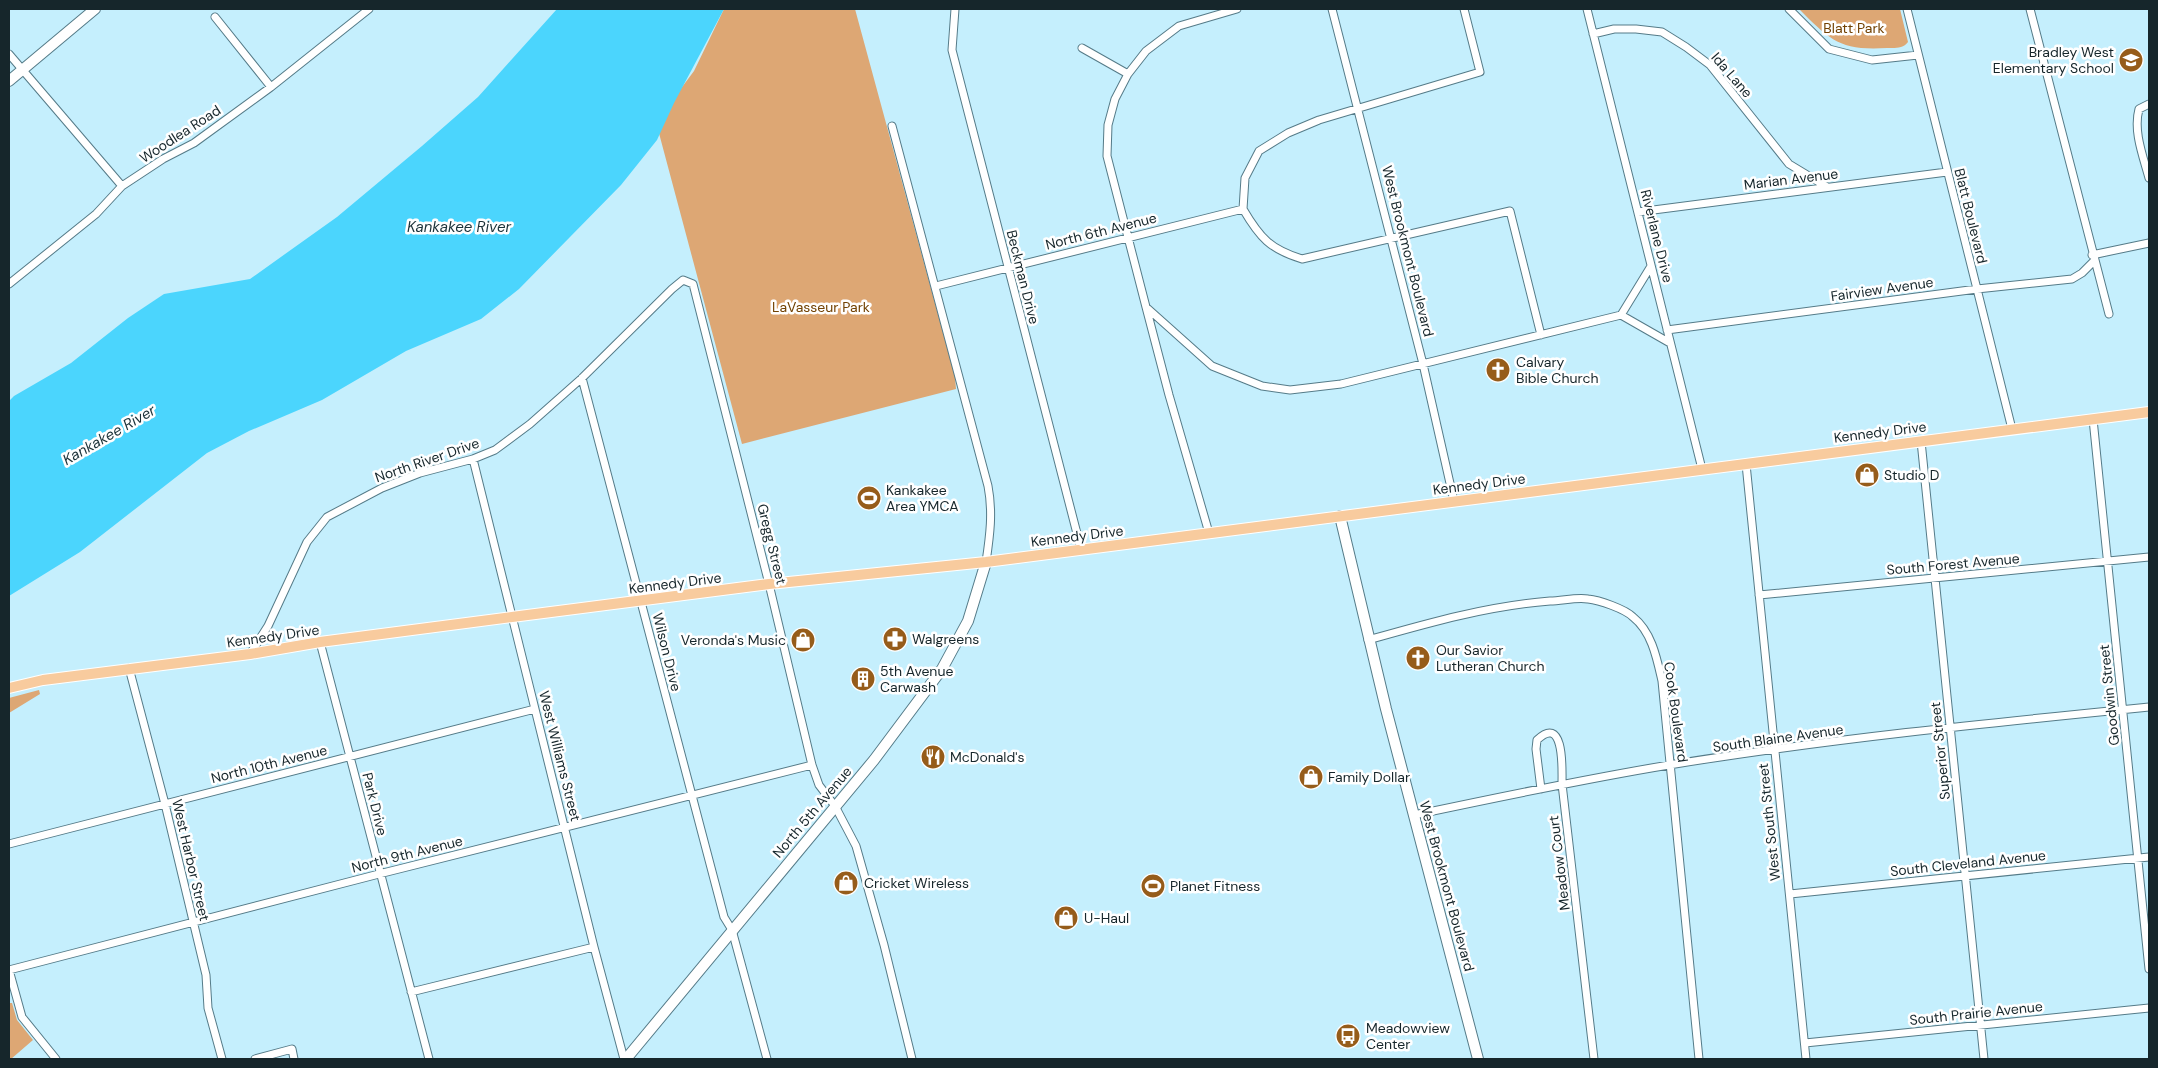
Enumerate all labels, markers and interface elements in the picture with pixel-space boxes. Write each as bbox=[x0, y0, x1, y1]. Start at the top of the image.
park label: Blatt Park bbox=[1823, 19, 1885, 37]
place label: Bradley West Elementary School bbox=[1993, 43, 2114, 77]
school or university icon: Bradley West Elementary School bbox=[2118, 47, 2144, 73]
street label: Ida Lane bbox=[1707, 49, 1757, 101]
street label: Woodlea Road bbox=[136, 101, 224, 167]
street label: West Brookmont Boulevard bbox=[1378, 164, 1438, 338]
street label: Marian Avenue bbox=[1743, 164, 1839, 194]
street label: Blatt Boulevard bbox=[1950, 166, 1992, 266]
street label: Riverlane Drive bbox=[1637, 188, 1677, 285]
street label: North 6th Avenue bbox=[1043, 208, 1159, 254]
water label: Kankakee River bbox=[407, 217, 512, 237]
street label: Beckman Drive bbox=[1003, 228, 1043, 326]
street label: Fairview Avenue bbox=[1829, 273, 1935, 305]
park label: LaVasseur Park bbox=[772, 298, 870, 316]
place label: Calvary Bible Church bbox=[1516, 353, 1598, 387]
church icon: Calvary Bible Church bbox=[1485, 357, 1511, 383]
water label: Kankakee River bbox=[59, 400, 159, 470]
street label: Kennedy Drive bbox=[1833, 417, 1927, 447]
street label: North River Drive bbox=[372, 434, 482, 486]
shop icon: Studio D bbox=[1854, 462, 1880, 488]
place label: Studio D bbox=[1884, 466, 1939, 484]
street label: Kennedy Drive bbox=[1432, 469, 1526, 499]
place label: Kankakee Area YMCA bbox=[886, 481, 959, 515]
sports icon: Kankakee Area YMCA bbox=[856, 485, 882, 511]
street label: Gregg Street bbox=[753, 502, 791, 586]
street label: Kennedy Drive bbox=[1030, 521, 1124, 551]
street label: South Forest Avenue bbox=[1886, 549, 2020, 579]
street label: Kennedy Drive bbox=[628, 568, 722, 598]
street label: Wilson Drive bbox=[649, 611, 685, 693]
street label: Kennedy Drive bbox=[226, 621, 320, 651]
pharmacy icon: Walgreens bbox=[882, 626, 908, 652]
shop icon: Veronda's Music bbox=[790, 627, 816, 653]
place label: Walgreens bbox=[912, 630, 979, 648]
place label: Veronda's Music bbox=[681, 631, 786, 649]
place label: Our Savior Lutheran Church bbox=[1436, 641, 1545, 675]
street label: Goodwin Street bbox=[2095, 644, 2123, 746]
church icon: Our Savior Lutheran Church bbox=[1405, 645, 1431, 671]
street label: Cook Boulevard bbox=[1660, 661, 1692, 763]
place label: 5th Avenue Carwash bbox=[880, 662, 953, 696]
building icon: 5th Avenue Carwash bbox=[850, 666, 876, 692]
street label: West Williams Street bbox=[535, 689, 585, 823]
street label: Superior Street bbox=[1926, 701, 1954, 801]
street label: South Blaine Avenue bbox=[1712, 720, 1844, 756]
street label: North 10th Avenue bbox=[209, 741, 329, 787]
restaurant icon: McDonald's bbox=[920, 744, 946, 770]
place label: McDonald's bbox=[950, 748, 1025, 766]
street label: West South Street bbox=[1754, 762, 1784, 882]
street label: North 5th Avenue bbox=[769, 763, 855, 861]
shop icon: Family Dollar bbox=[1298, 764, 1324, 790]
place label: Family Dollar bbox=[1328, 768, 1410, 786]
street label: Park Drive bbox=[358, 771, 392, 838]
street label: West Harbor Street bbox=[168, 797, 214, 923]
street label: West Brookmont Boulevard bbox=[1416, 799, 1478, 973]
street label: Meadow Court bbox=[1544, 814, 1574, 912]
street label: North 9th Avenue bbox=[349, 831, 465, 877]
street label: South Cleveland Avenue bbox=[1889, 846, 2047, 880]
shop icon: Cricket Wireless bbox=[833, 870, 859, 896]
sports icon: Planet Fitness bbox=[1140, 873, 1166, 899]
place label: Cricket Wireless bbox=[864, 874, 969, 892]
place label: Planet Fitness bbox=[1170, 877, 1260, 895]
shop icon: U-Haul bbox=[1053, 905, 1079, 931]
place label: U-Haul bbox=[1084, 909, 1129, 927]
street label: South Prairie Avenue bbox=[1909, 997, 2044, 1029]
place label: Meadowview Center bbox=[1366, 1019, 1450, 1053]
bus stop icon: Meadowview Center bbox=[1335, 1023, 1361, 1049]

